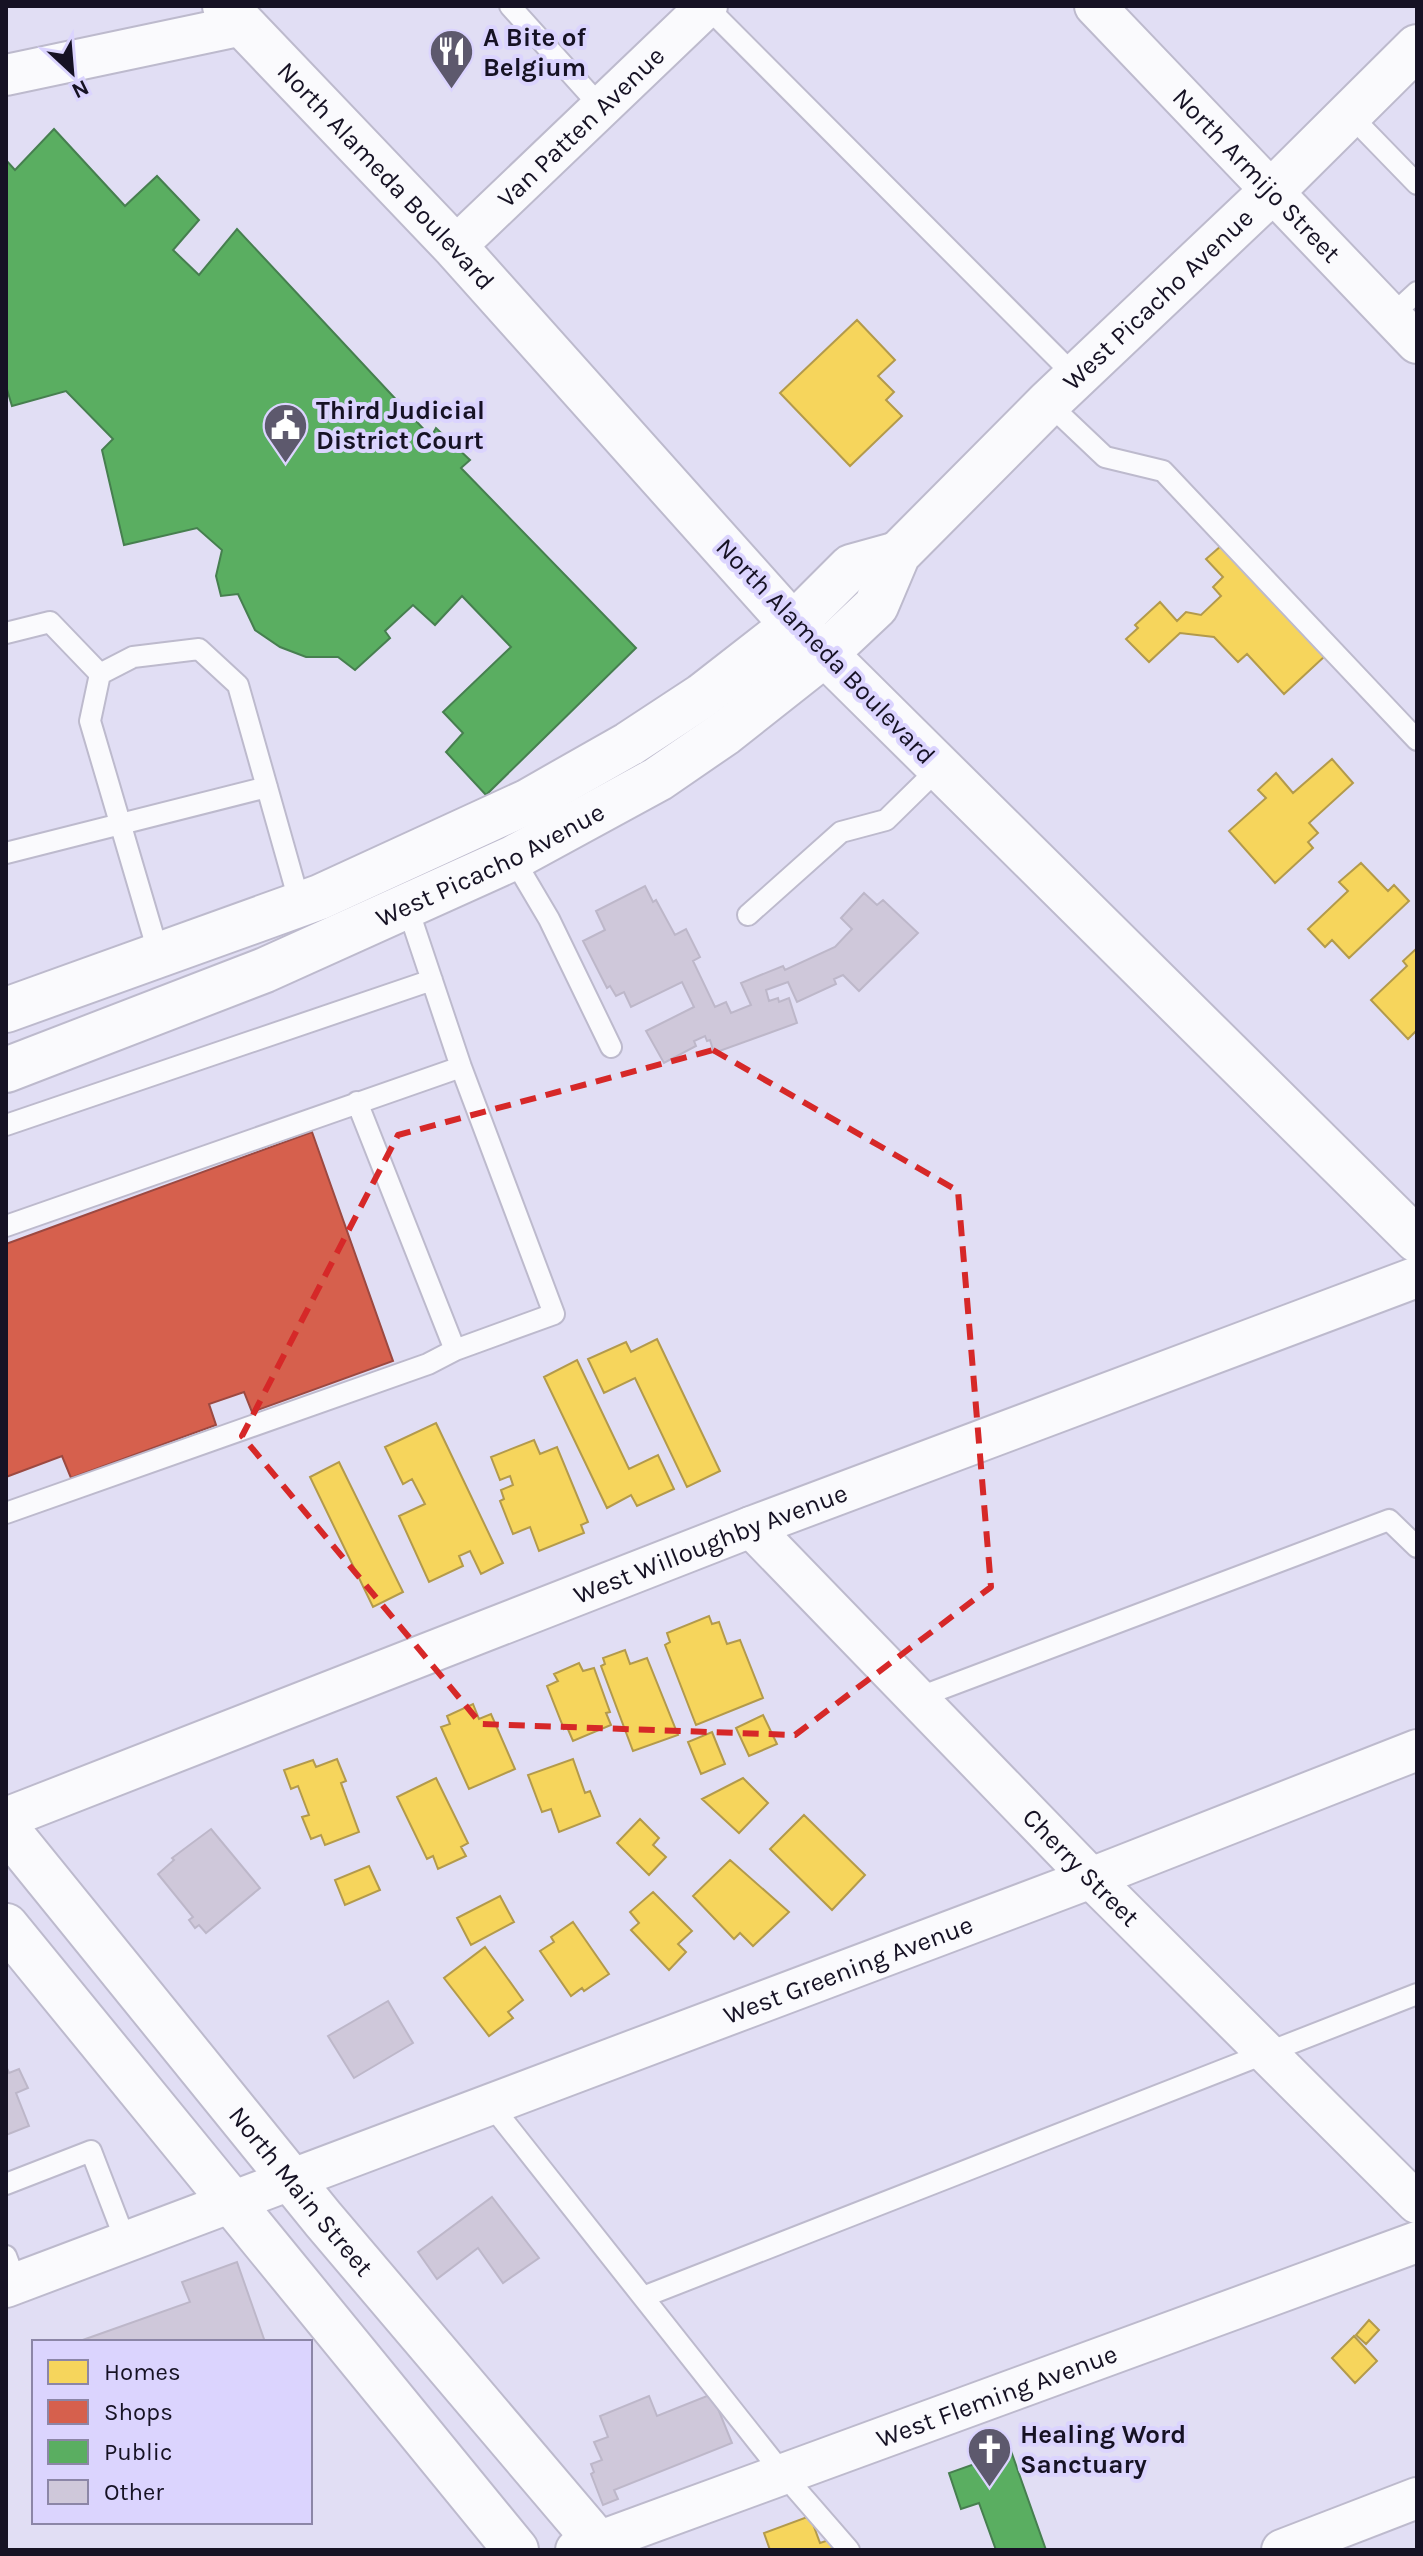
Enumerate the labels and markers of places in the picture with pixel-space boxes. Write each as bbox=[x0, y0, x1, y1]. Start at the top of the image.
place label: A Bite of Belgium bbox=[483, 22, 587, 83]
restaurant icon: A Bite of Belgium bbox=[428, 28, 476, 91]
place label: Third Judicial District Court bbox=[316, 395, 485, 456]
public building icon: Third Judicial District Court bbox=[261, 401, 309, 464]
place label: Healing Word Sanctuary bbox=[1020, 2419, 1186, 2480]
church icon: Healing Word Sanctuary bbox=[965, 2425, 1013, 2488]

